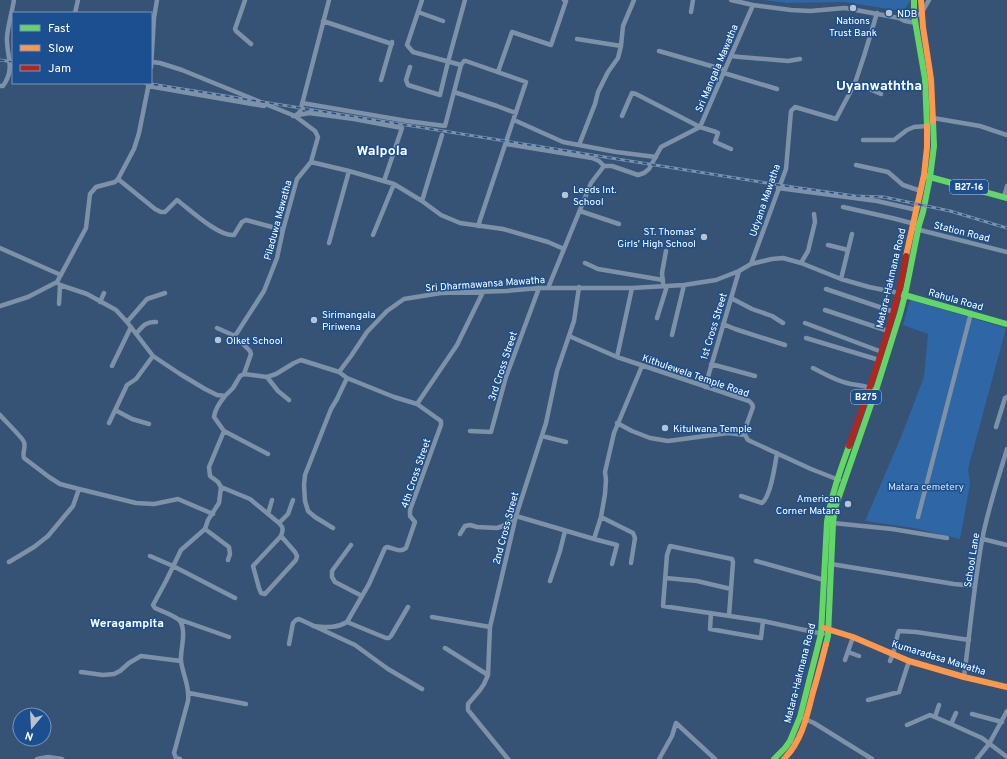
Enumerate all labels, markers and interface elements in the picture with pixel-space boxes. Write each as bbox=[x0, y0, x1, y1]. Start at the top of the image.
marker: Nations Trust Bank bbox=[848, 3, 858, 13]
marker: NDB bbox=[884, 8, 894, 18]
place label: NDB bbox=[897, 8, 917, 21]
legend bbox=[12, 12, 152, 84]
place label: Nations Trust Bank bbox=[829, 15, 877, 40]
text: Fast bbox=[48, 21, 70, 37]
street label: Sri Mangala Mawatha bbox=[693, 23, 742, 115]
text: Slow bbox=[48, 41, 74, 57]
text: Jam bbox=[48, 61, 71, 77]
district label: Uyanwaththa bbox=[836, 78, 922, 95]
district label: Walpola bbox=[356, 143, 408, 160]
street label: Udyana Mawatha bbox=[747, 163, 784, 238]
street label: Piladuwa Mawatha bbox=[262, 179, 295, 262]
road number: B27-16 bbox=[950, 180, 988, 194]
place label: Leeds Int. School bbox=[573, 184, 617, 209]
marker: Leeds Int. School bbox=[560, 190, 570, 200]
street label: Station Road bbox=[932, 219, 991, 246]
place label: ST. Thomas' Girls' High School bbox=[617, 226, 696, 251]
street label: Matara-Hakmana Road bbox=[874, 227, 909, 330]
marker: ST. Thomas' Girls' High School bbox=[699, 232, 709, 242]
street label: Sri Dharmawansa Mawatha bbox=[425, 274, 545, 295]
street label: Rahula Road bbox=[927, 286, 985, 314]
street label: 1st Cross Street bbox=[698, 291, 731, 361]
place label: Sirimangala Piriwena bbox=[322, 309, 375, 334]
marker: Sirimangala Piriwena bbox=[309, 315, 319, 325]
street label: 3rd Cross Street bbox=[486, 330, 521, 403]
marker: Olket School bbox=[213, 335, 223, 345]
place label: Olket School bbox=[226, 335, 283, 348]
street label: Kithulewela Temple Road bbox=[640, 352, 751, 401]
road number: B275 bbox=[851, 390, 881, 404]
marker: Kitulwana Temple bbox=[660, 423, 670, 433]
place label: Kitulwana Temple bbox=[673, 423, 752, 436]
street label: 4th Cross Street bbox=[398, 437, 434, 510]
park label: Matara cemetery bbox=[888, 481, 964, 494]
street label: 2nd Cross Street bbox=[490, 490, 522, 566]
place label: American Corner Matara bbox=[776, 493, 840, 518]
marker: American Corner Matara bbox=[843, 499, 853, 509]
street label: School Lane bbox=[962, 532, 983, 588]
district label: Weragampita bbox=[90, 616, 164, 632]
street label: Matara-Hakmana Road bbox=[782, 622, 819, 725]
street label: Kumaradasa Mawatha bbox=[890, 638, 987, 679]
north arrow bbox=[12, 707, 52, 747]
text: N bbox=[23, 728, 35, 743]

